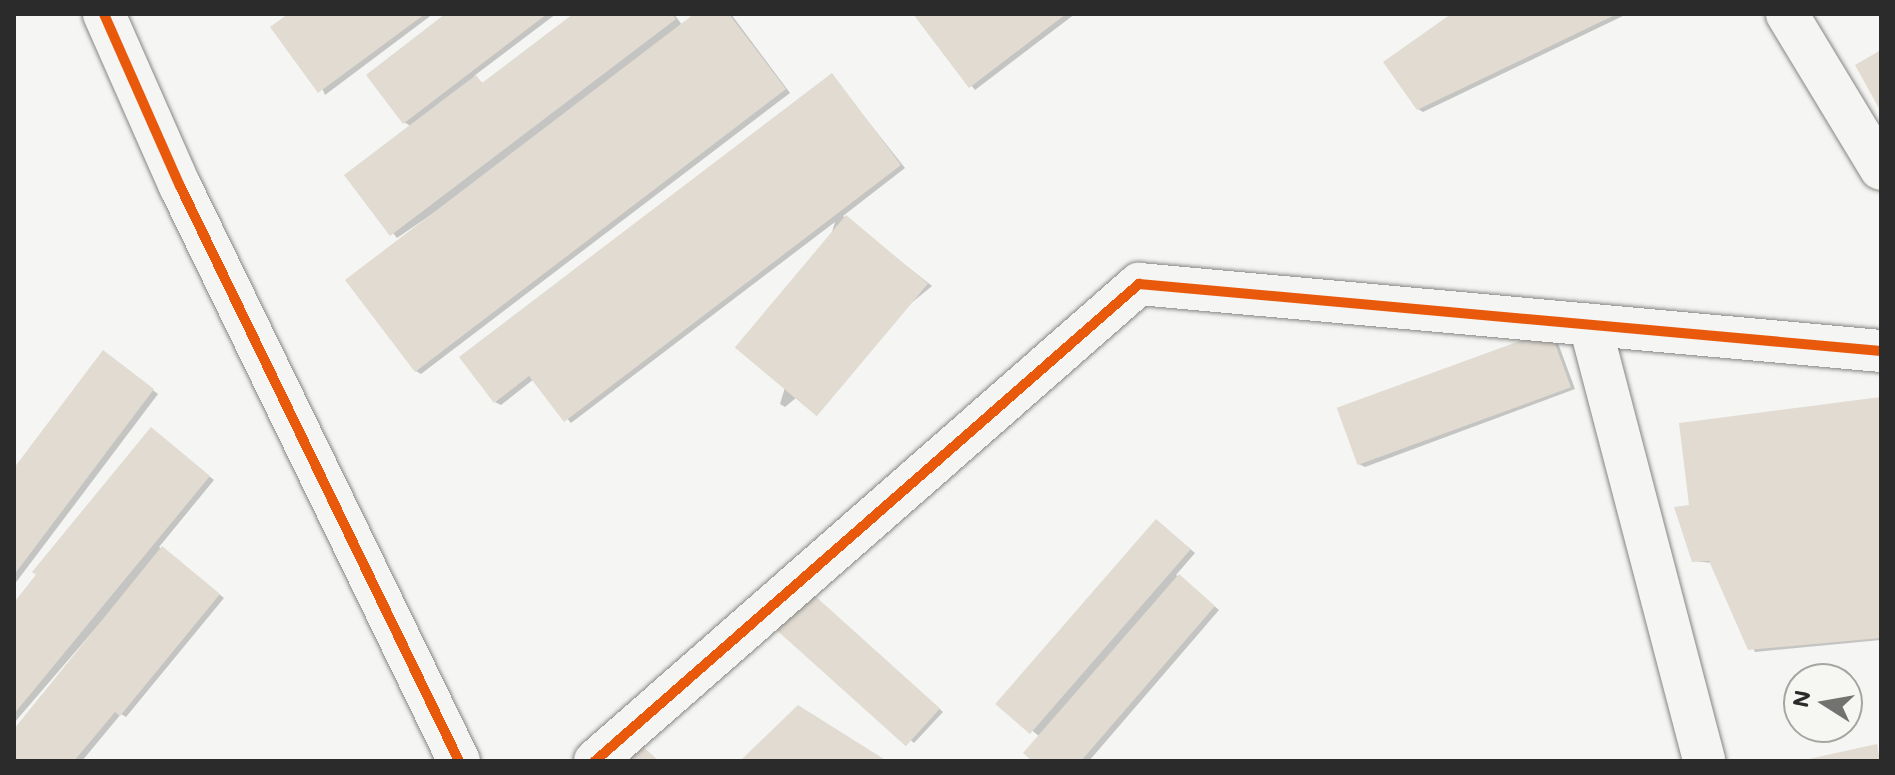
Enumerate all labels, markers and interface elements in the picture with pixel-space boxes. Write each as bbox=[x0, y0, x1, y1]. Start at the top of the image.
north arrow bbox=[1783, 663, 1863, 743]
text: N bbox=[1785, 688, 1817, 710]

